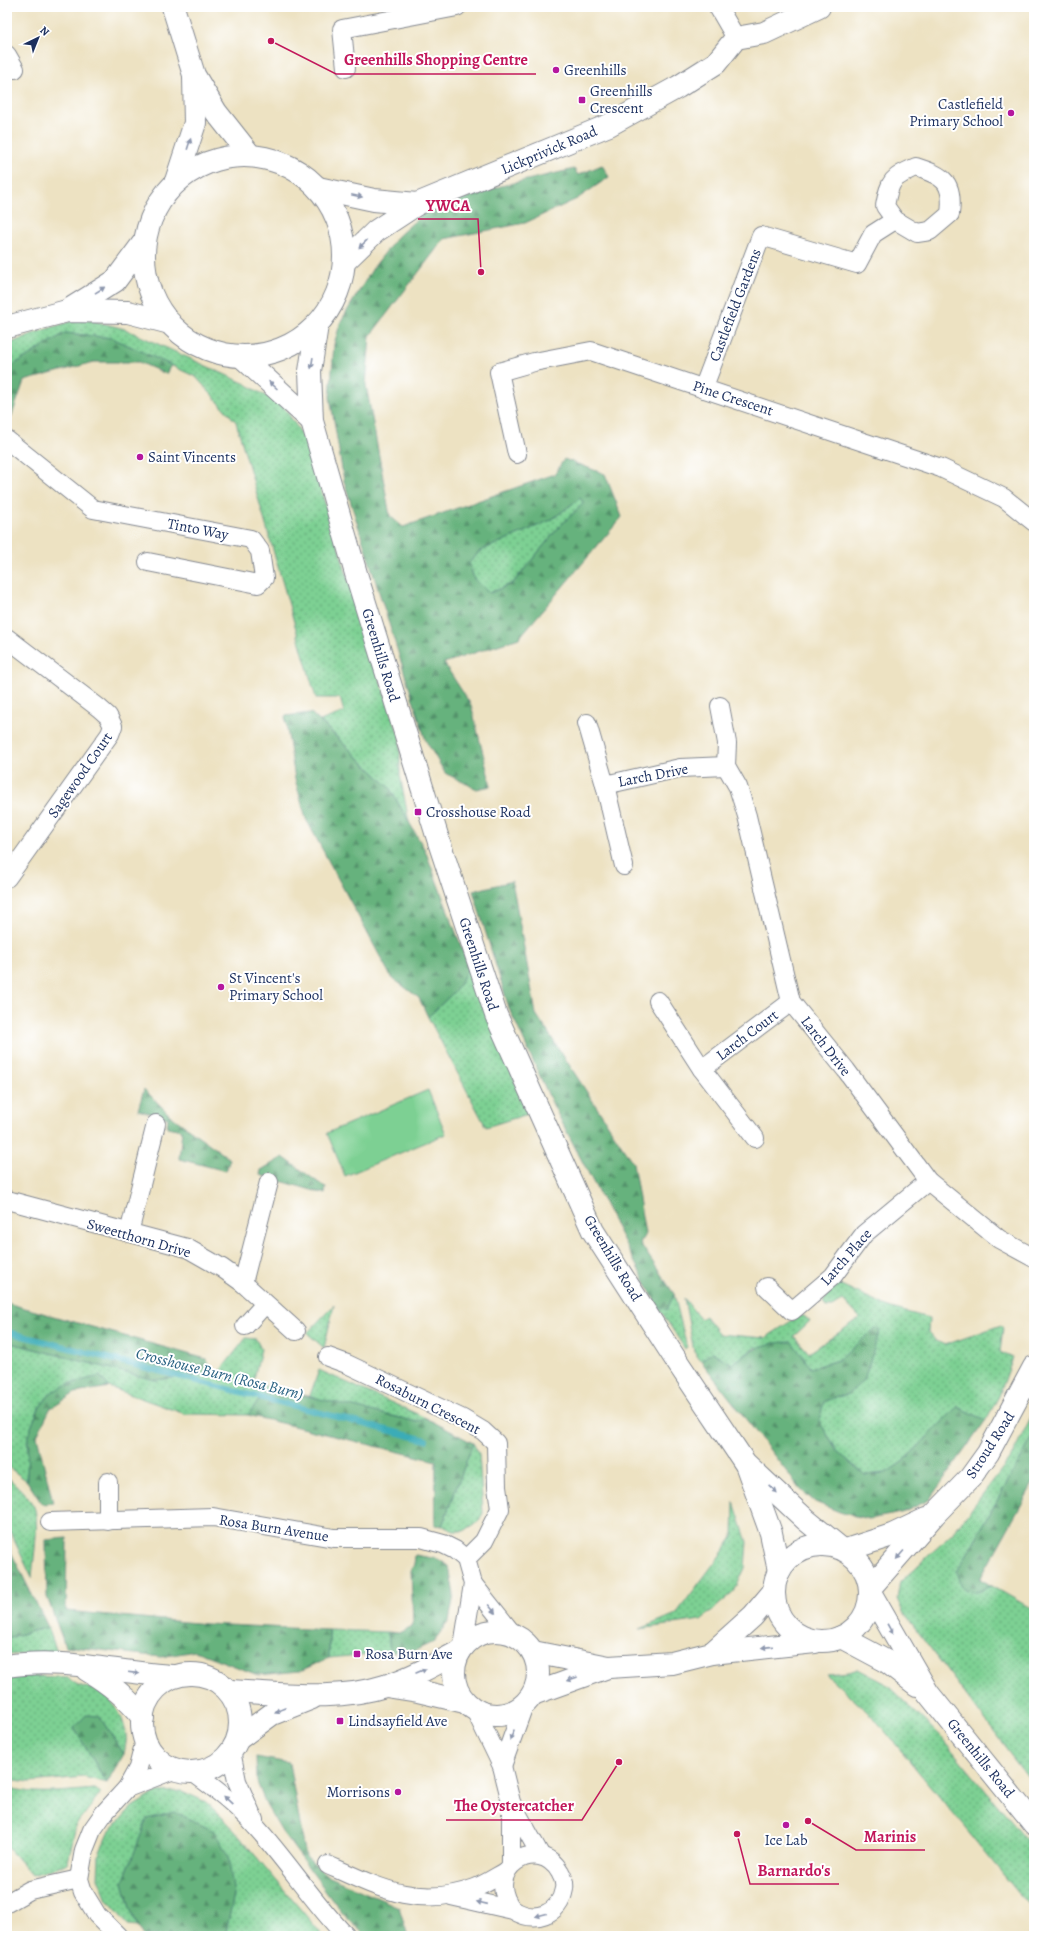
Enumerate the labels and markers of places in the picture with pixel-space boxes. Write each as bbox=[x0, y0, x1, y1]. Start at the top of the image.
callout: Greenhills Shopping Centre bbox=[336, 46, 536, 74]
place label: Greenhills bbox=[564, 60, 627, 80]
marker: Greenhills bbox=[551, 65, 561, 75]
place label: Greenhills Crescent bbox=[590, 81, 653, 118]
place label: Castlefield Primary School bbox=[909, 94, 1004, 131]
marker: Greenhills Crescent bbox=[577, 95, 587, 105]
marker: Castlefield Primary School bbox=[1006, 108, 1016, 118]
callout: YWCA bbox=[418, 191, 478, 219]
place label: Saint Vincents bbox=[148, 447, 236, 467]
marker: Saint Vincents bbox=[135, 452, 145, 462]
place label: Crosshouse Road bbox=[426, 802, 532, 822]
marker: Crosshouse Road bbox=[413, 807, 423, 817]
place label: St Vincent's Primary School bbox=[229, 968, 323, 1005]
marker: St Vincent's Primary School bbox=[216, 982, 226, 992]
place label: Rosa Burn Ave bbox=[365, 1644, 453, 1664]
marker: Rosa Burn Ave bbox=[352, 1649, 362, 1659]
place label: Lindsayfield Ave bbox=[348, 1711, 448, 1731]
marker: Lindsayfield Ave bbox=[335, 1716, 345, 1726]
place label: Morrisons bbox=[327, 1782, 390, 1802]
marker: Morrisons bbox=[393, 1787, 403, 1797]
callout: The Oystercatcher bbox=[446, 1792, 582, 1820]
marker: Ice Lab bbox=[781, 1820, 791, 1830]
callout: Marinis bbox=[856, 1822, 925, 1850]
place label: Ice Lab bbox=[764, 1830, 808, 1850]
callout: Barnardo's bbox=[750, 1856, 839, 1884]

